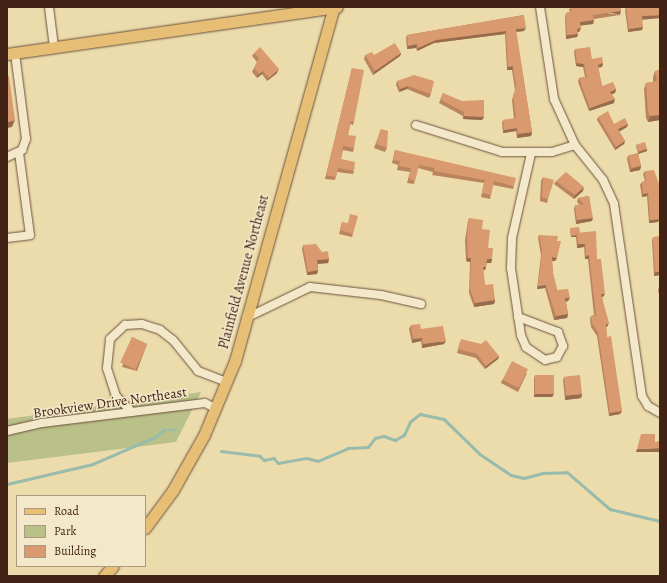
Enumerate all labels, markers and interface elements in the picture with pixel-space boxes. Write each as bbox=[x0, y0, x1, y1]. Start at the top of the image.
street label: Plainfield Avenue Northeast bbox=[215, 193, 273, 351]
street label: Brookview Drive Northeast bbox=[32, 384, 188, 422]
legend bbox=[16, 495, 146, 567]
text: Road bbox=[54, 503, 79, 519]
text: Park bbox=[54, 523, 77, 539]
text: Building bbox=[54, 543, 96, 559]

